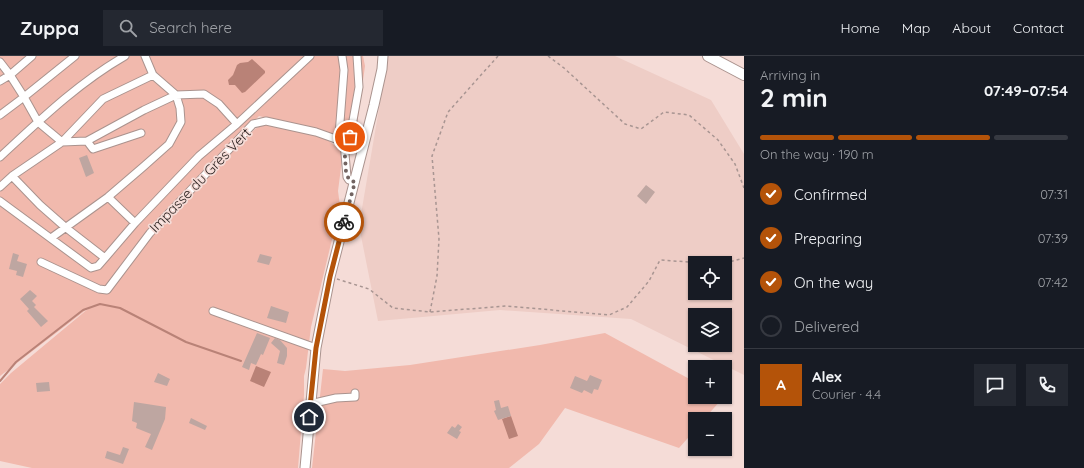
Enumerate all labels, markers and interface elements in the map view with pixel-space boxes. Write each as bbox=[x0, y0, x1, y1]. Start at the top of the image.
search box bbox=[103, 10, 383, 46]
text: Zuppa bbox=[20, 16, 79, 40]
icon: search bbox=[117, 17, 139, 39]
text: Search here bbox=[149, 18, 232, 37]
text: Home bbox=[841, 19, 880, 37]
text: Map bbox=[902, 19, 930, 37]
text: About bbox=[952, 19, 991, 37]
text: Contact bbox=[1013, 19, 1064, 37]
text: Arriving in bbox=[760, 67, 820, 83]
text: 2 min bbox=[760, 81, 828, 114]
text: 07:49–07:54 bbox=[984, 81, 1068, 100]
pin bbox=[333, 120, 367, 154]
street label: Impasse du Grès Vert bbox=[145, 124, 255, 236]
icon: bag bbox=[339, 126, 361, 148]
text: On the way · 190 m bbox=[760, 146, 874, 162]
icon: check bbox=[760, 183, 782, 205]
text: Confirmed bbox=[794, 185, 867, 204]
text: 07:31 bbox=[1040, 186, 1068, 202]
courier bbox=[324, 202, 364, 242]
icon: bike bbox=[333, 211, 355, 233]
icon: check bbox=[760, 227, 782, 249]
text: Preparing bbox=[794, 229, 862, 248]
text: 07:39 bbox=[1038, 230, 1068, 246]
map controls bbox=[688, 256, 732, 456]
button: locate bbox=[688, 256, 732, 300]
icon: check bbox=[760, 271, 782, 293]
text: On the way bbox=[794, 273, 873, 292]
text: 07:42 bbox=[1038, 274, 1068, 290]
button: layers bbox=[688, 308, 732, 352]
text: Delivered bbox=[794, 317, 859, 336]
button: + bbox=[688, 360, 732, 404]
button: chat bbox=[974, 364, 1016, 406]
button: phone bbox=[1026, 364, 1068, 406]
text: Alex bbox=[812, 367, 842, 386]
text: A bbox=[776, 375, 786, 394]
text: Courier · 4.4 bbox=[812, 386, 881, 402]
pin bbox=[292, 400, 326, 434]
icon: home bbox=[298, 406, 320, 428]
button: − bbox=[688, 412, 732, 456]

